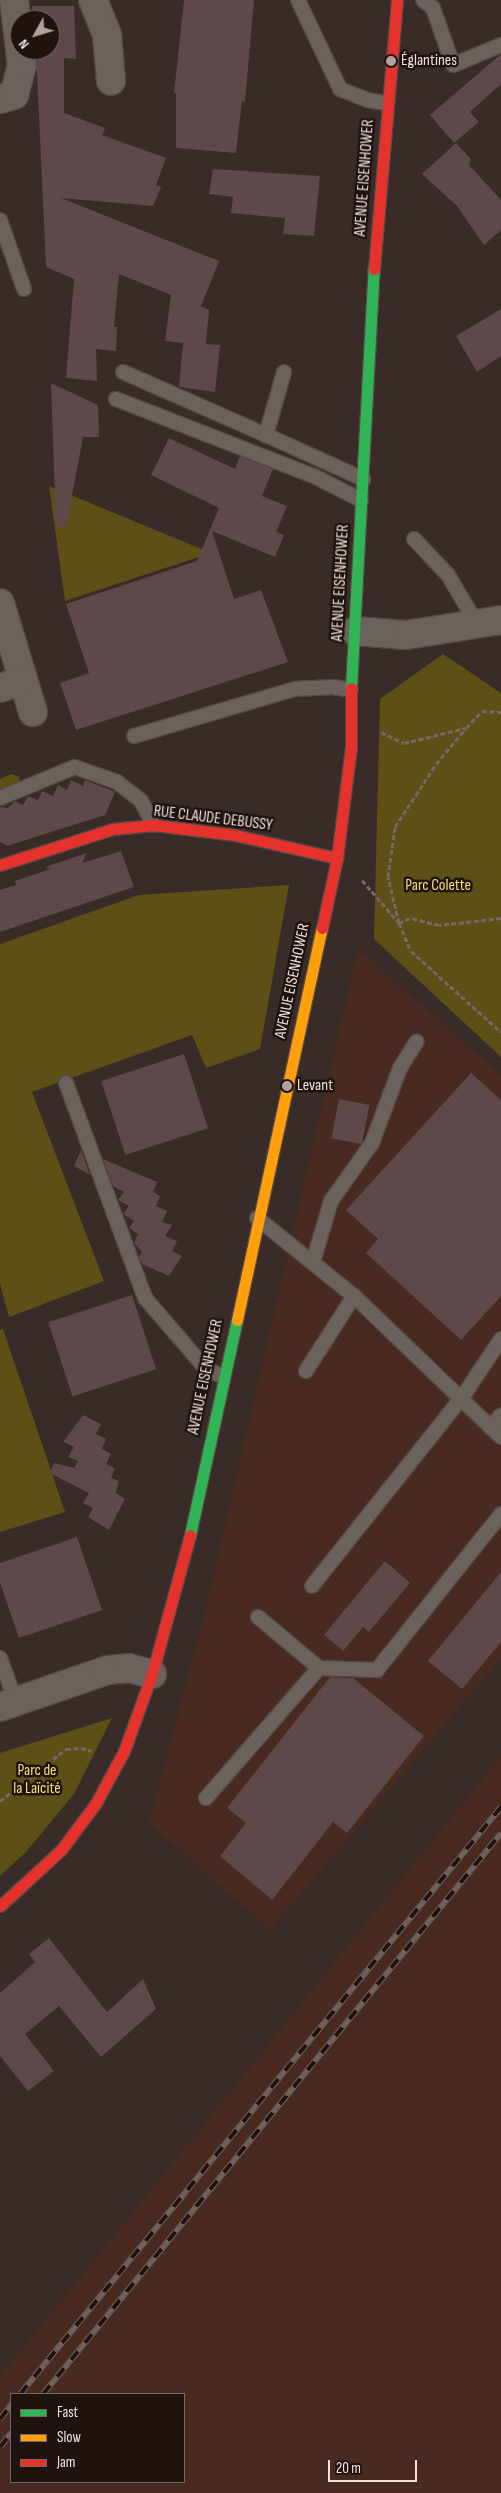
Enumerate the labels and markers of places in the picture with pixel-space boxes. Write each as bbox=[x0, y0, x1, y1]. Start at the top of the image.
place label: Églantines bbox=[401, 51, 457, 71]
marker: Églantines bbox=[385, 55, 397, 67]
place label: Levant bbox=[297, 1076, 333, 1096]
marker: Levant bbox=[281, 1080, 293, 1092]

